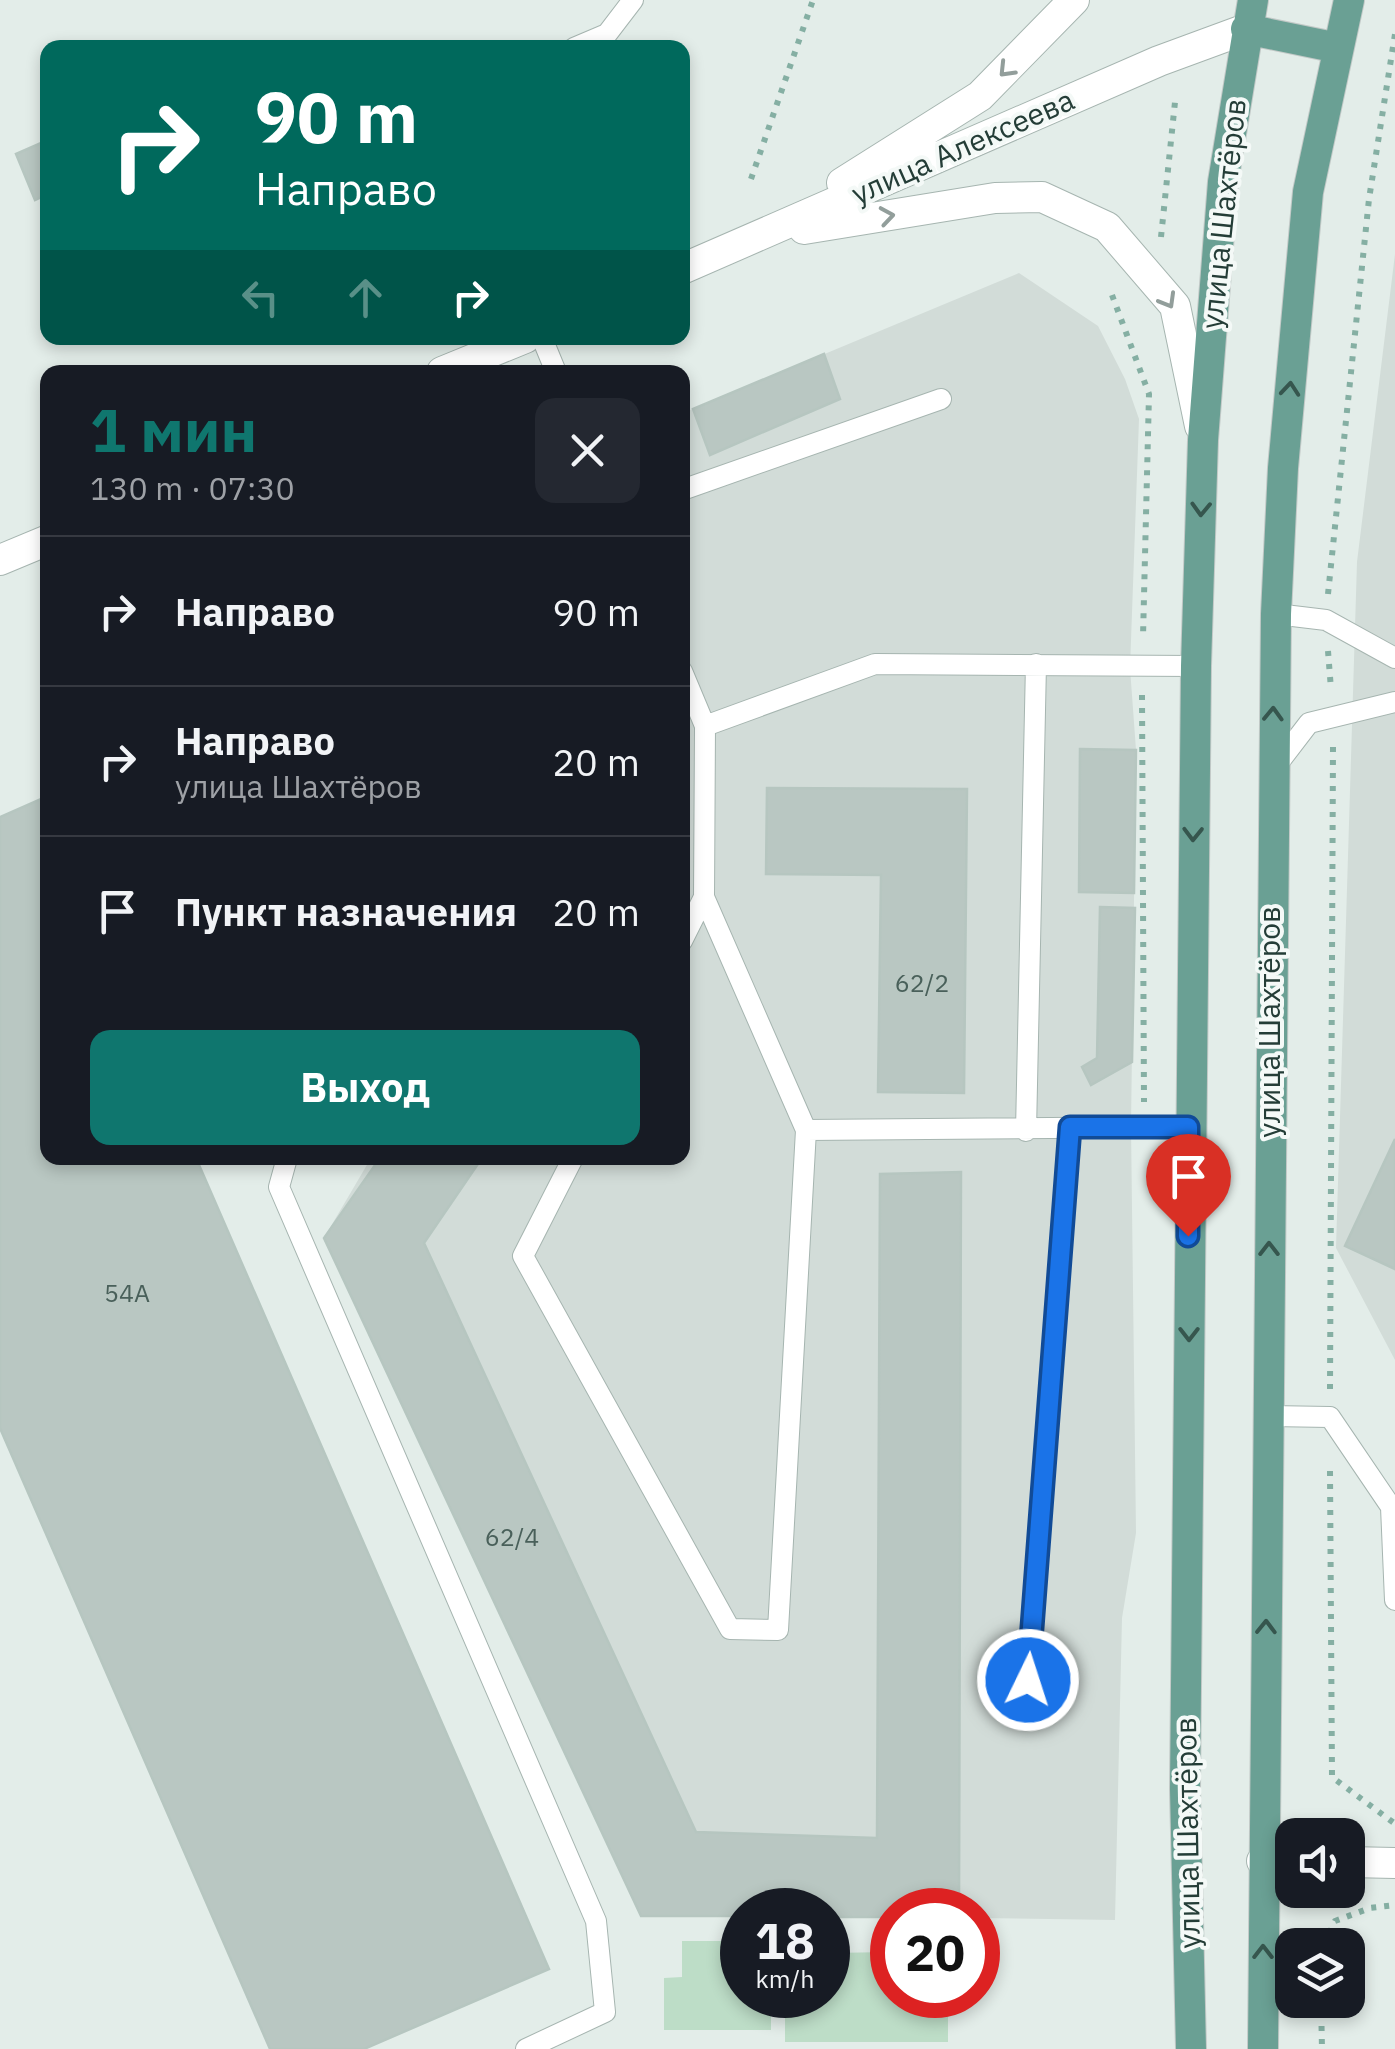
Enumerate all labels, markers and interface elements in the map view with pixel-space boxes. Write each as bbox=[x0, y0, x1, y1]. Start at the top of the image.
one-way arrow bbox=[999, 58, 1017, 76]
text: 90 m bbox=[255, 71, 418, 162]
street label: улица Алексеева bbox=[845, 79, 1080, 212]
icon: right bbox=[90, 80, 220, 210]
street label: улица Шахтёров bbox=[1191, 97, 1254, 331]
text: Направо bbox=[255, 159, 437, 217]
one-way arrow bbox=[879, 206, 895, 227]
icon: left bbox=[233, 270, 288, 325]
icon: ahead bbox=[338, 270, 393, 325]
icon: right bbox=[443, 270, 498, 325]
one-way arrow bbox=[1156, 290, 1176, 308]
one-way arrow bbox=[1279, 381, 1301, 397]
text: 1 мин bbox=[90, 390, 257, 469]
button: close bbox=[535, 398, 640, 503]
text: 130 m · 07:30 bbox=[90, 467, 295, 509]
one-way arrow bbox=[1191, 502, 1212, 518]
icon: right bbox=[90, 584, 145, 639]
text: Направо bbox=[175, 587, 335, 636]
text: 90 m bbox=[552, 587, 640, 636]
one-way arrow bbox=[1262, 705, 1283, 721]
text: Направо bbox=[175, 716, 335, 765]
icon: right bbox=[90, 734, 145, 789]
text: 20 m bbox=[552, 737, 640, 786]
text: улица Шахтёров bbox=[175, 765, 422, 807]
one-way arrow bbox=[1182, 828, 1204, 843]
icon: arrive bbox=[90, 884, 145, 939]
text: Пункт назначения bbox=[175, 887, 517, 936]
text: 20 m bbox=[552, 887, 640, 936]
street label: улица Шахтёров bbox=[1249, 906, 1288, 1138]
house number: 62/2 bbox=[895, 966, 949, 999]
button: Выход bbox=[90, 1030, 640, 1145]
pin bbox=[1146, 1134, 1231, 1237]
icon: arrive bbox=[1161, 1149, 1216, 1204]
one-way arrow bbox=[1258, 1240, 1280, 1256]
house number: 54А bbox=[104, 1276, 150, 1309]
one-way arrow bbox=[1178, 1328, 1200, 1343]
house number: 62/4 bbox=[485, 1520, 539, 1553]
one-way arrow bbox=[1256, 1618, 1277, 1634]
position arrow bbox=[976, 1628, 1080, 1732]
street label: улица Шахтёров bbox=[1165, 1717, 1208, 1949]
map controls bbox=[1275, 1818, 1365, 2018]
button: sound bbox=[1275, 1818, 1365, 1908]
speed limit sign: 20 bbox=[870, 1888, 1000, 2018]
text: 18 bbox=[755, 1908, 815, 1973]
button: layers bbox=[1275, 1928, 1365, 2018]
one-way arrow bbox=[1252, 1943, 1274, 1958]
text: km/h bbox=[756, 1962, 814, 1995]

